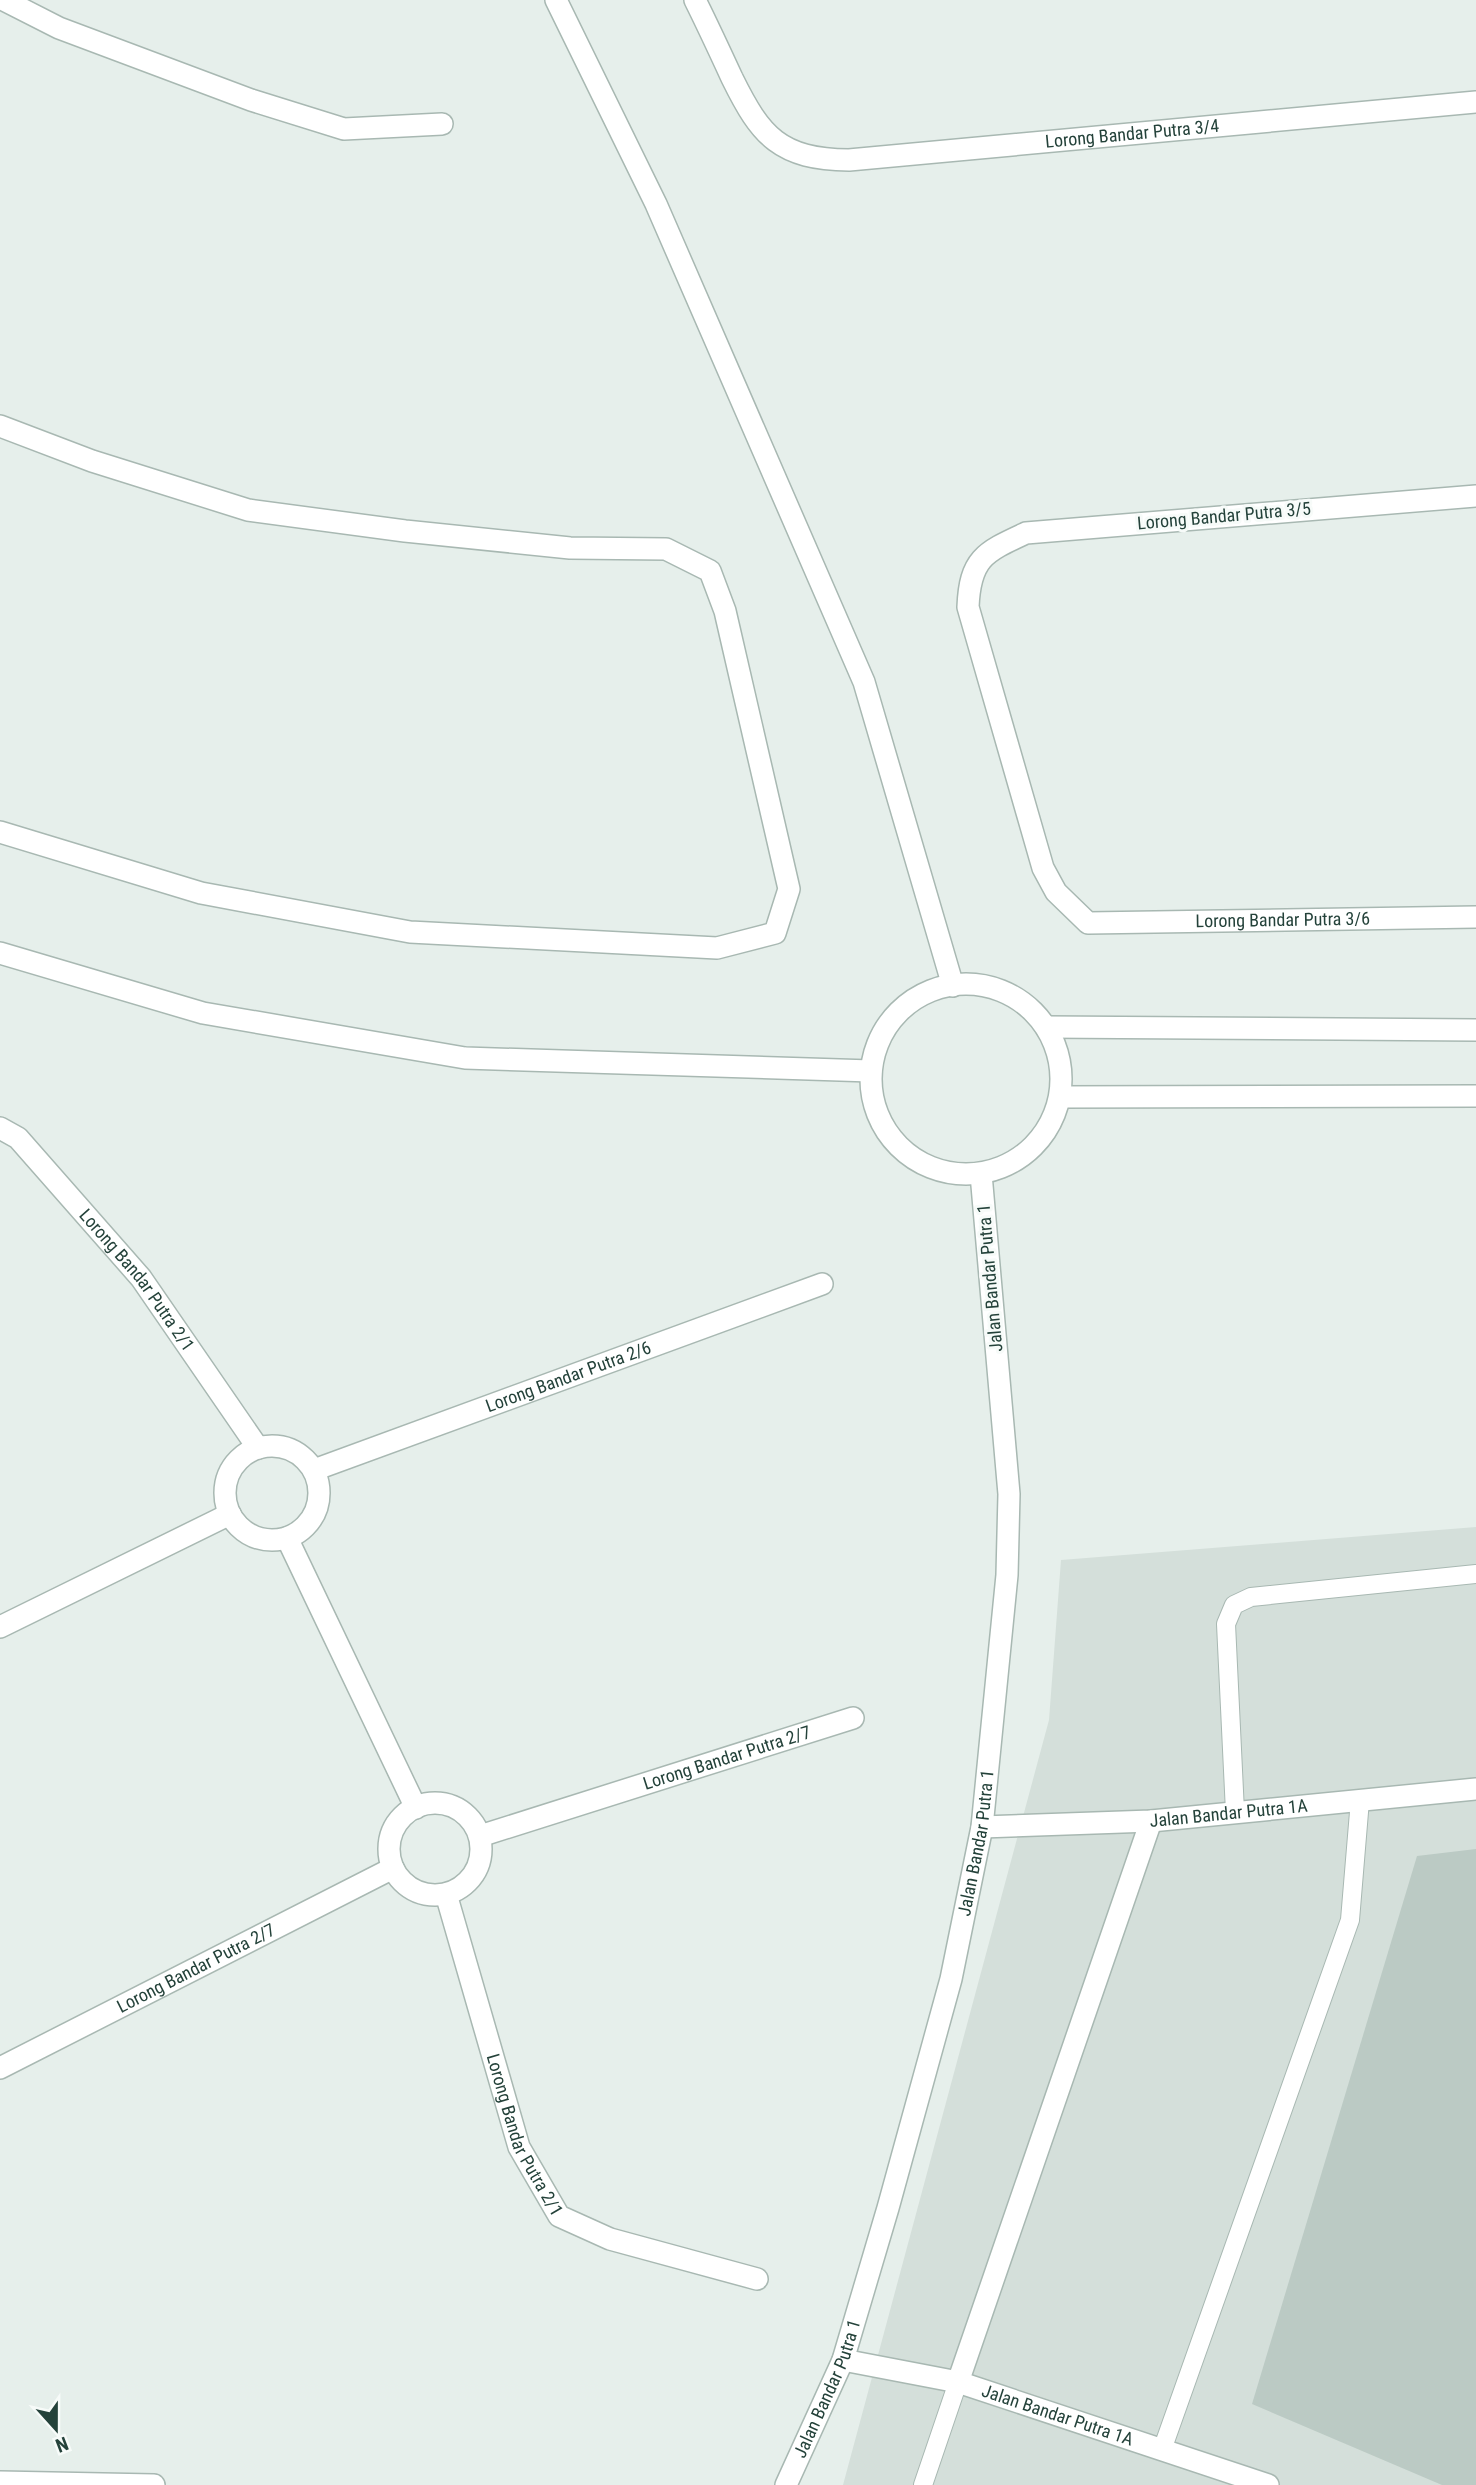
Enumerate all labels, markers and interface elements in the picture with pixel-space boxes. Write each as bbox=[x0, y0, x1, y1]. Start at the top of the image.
street label: Lorong Bandar Putra 3/4 bbox=[1044, 115, 1220, 152]
street label: Lorong Bandar Putra 3/5 bbox=[1136, 497, 1312, 534]
street label: Lorong Bandar Putra 3/6 bbox=[1195, 908, 1370, 931]
street label: Jalan Bandar Putra 1 bbox=[973, 1203, 1006, 1353]
street label: Lorong Bandar Putra 2/1 bbox=[75, 1204, 199, 1355]
street label: Lorong Bandar Putra 2/6 bbox=[483, 1337, 654, 1416]
street label: Lorong Bandar Putra 2/7 bbox=[640, 1721, 813, 1794]
street label: Jalan Bandar Putra 1 bbox=[953, 1769, 998, 1918]
street label: Jalan Bandar Putra 1A bbox=[1149, 1795, 1309, 1831]
street label: Lorong Bandar Putra 2/7 bbox=[113, 1919, 278, 2017]
street label: Lorong Bandar Putra 2/1 bbox=[483, 2051, 568, 2219]
street label: Jalan Bandar Putra 1 bbox=[789, 2317, 864, 2461]
street label: Jalan Bandar Putra 1A bbox=[979, 2380, 1137, 2450]
north arrow bbox=[21, 2394, 91, 2464]
text: N bbox=[52, 2432, 71, 2457]

